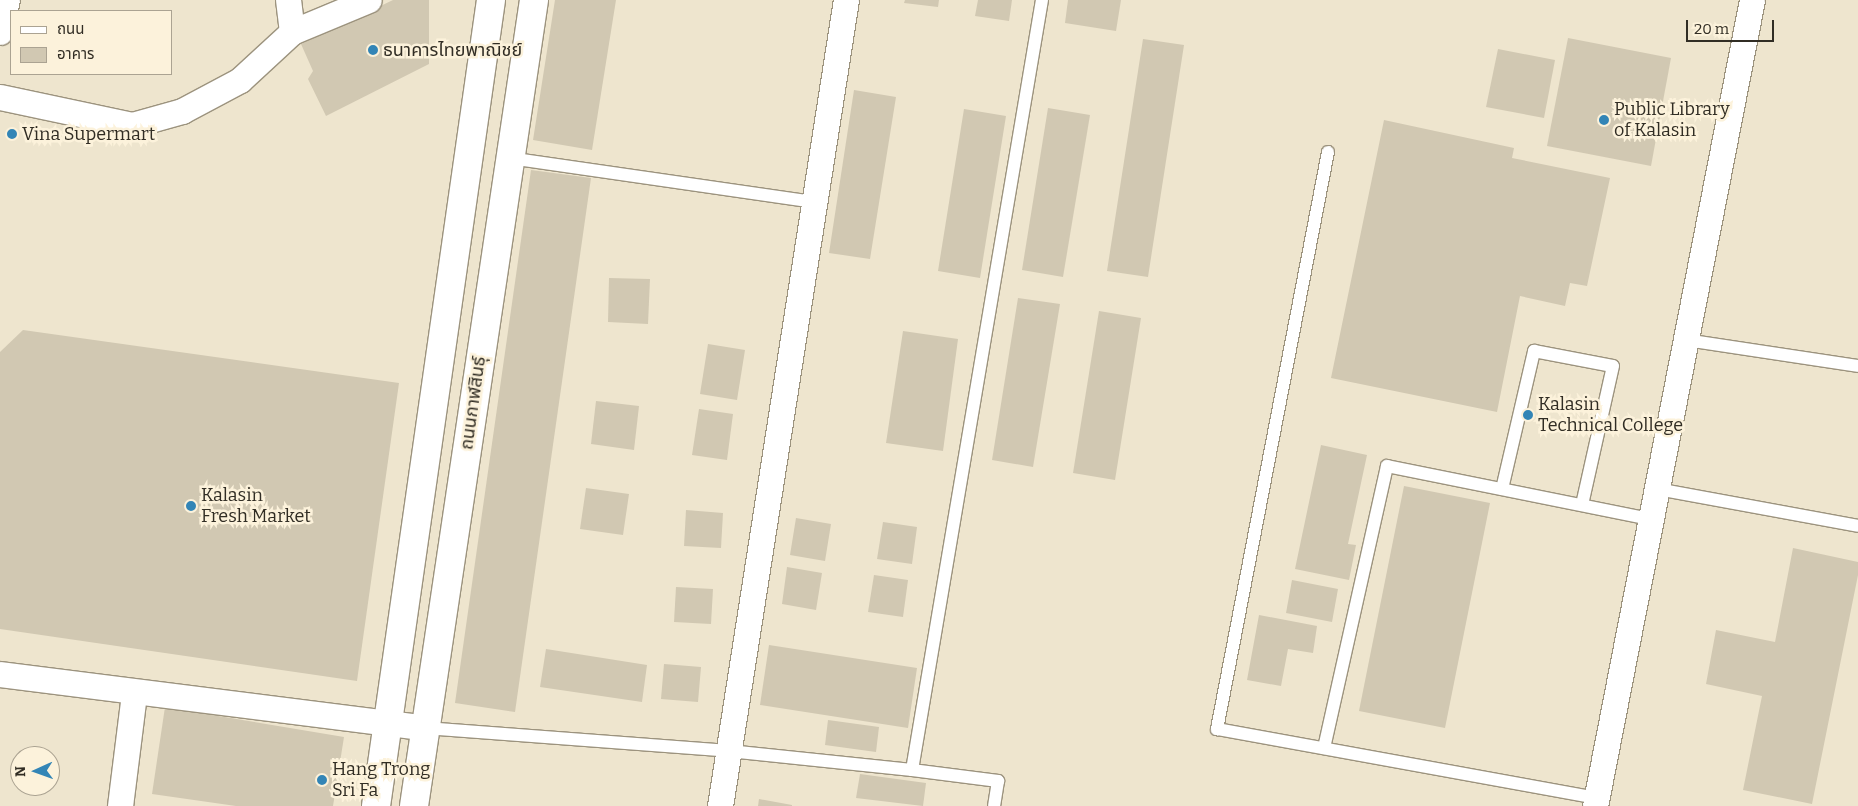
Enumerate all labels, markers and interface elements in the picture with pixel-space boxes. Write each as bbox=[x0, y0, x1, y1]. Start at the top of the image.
legend bbox=[10, 10, 172, 75]
scale bar bbox=[1688, 10, 1776, 42]
text: ถนน bbox=[57, 20, 84, 38]
text: 20 m bbox=[1694, 20, 1729, 38]
place label: ธนาคารไทยพาณิชย์ bbox=[383, 39, 522, 61]
marker: ธนาคารไทยพาณิชย์ bbox=[367, 44, 379, 56]
text: อาคาร bbox=[57, 45, 94, 63]
place label: Public Library of Kalasin bbox=[1614, 99, 1730, 142]
marker: Public Library of Kalasin bbox=[1598, 114, 1610, 126]
place label: Vina Supermart bbox=[22, 123, 155, 145]
marker: Vina Supermart bbox=[6, 128, 18, 140]
street label: ถนนกาฬสินธุ์ bbox=[456, 355, 490, 451]
place label: Kalasin Technical College bbox=[1538, 394, 1683, 436]
marker: Kalasin Technical College bbox=[1522, 409, 1534, 421]
place label: Kalasin Fresh Market bbox=[201, 485, 311, 528]
marker: Kalasin Fresh Market bbox=[185, 500, 197, 512]
north arrow bbox=[10, 746, 60, 796]
place label: Hang Trong Sri Fa bbox=[332, 759, 430, 802]
text: N bbox=[12, 766, 29, 777]
marker: Hang Trong Sri Fa bbox=[316, 774, 328, 786]

